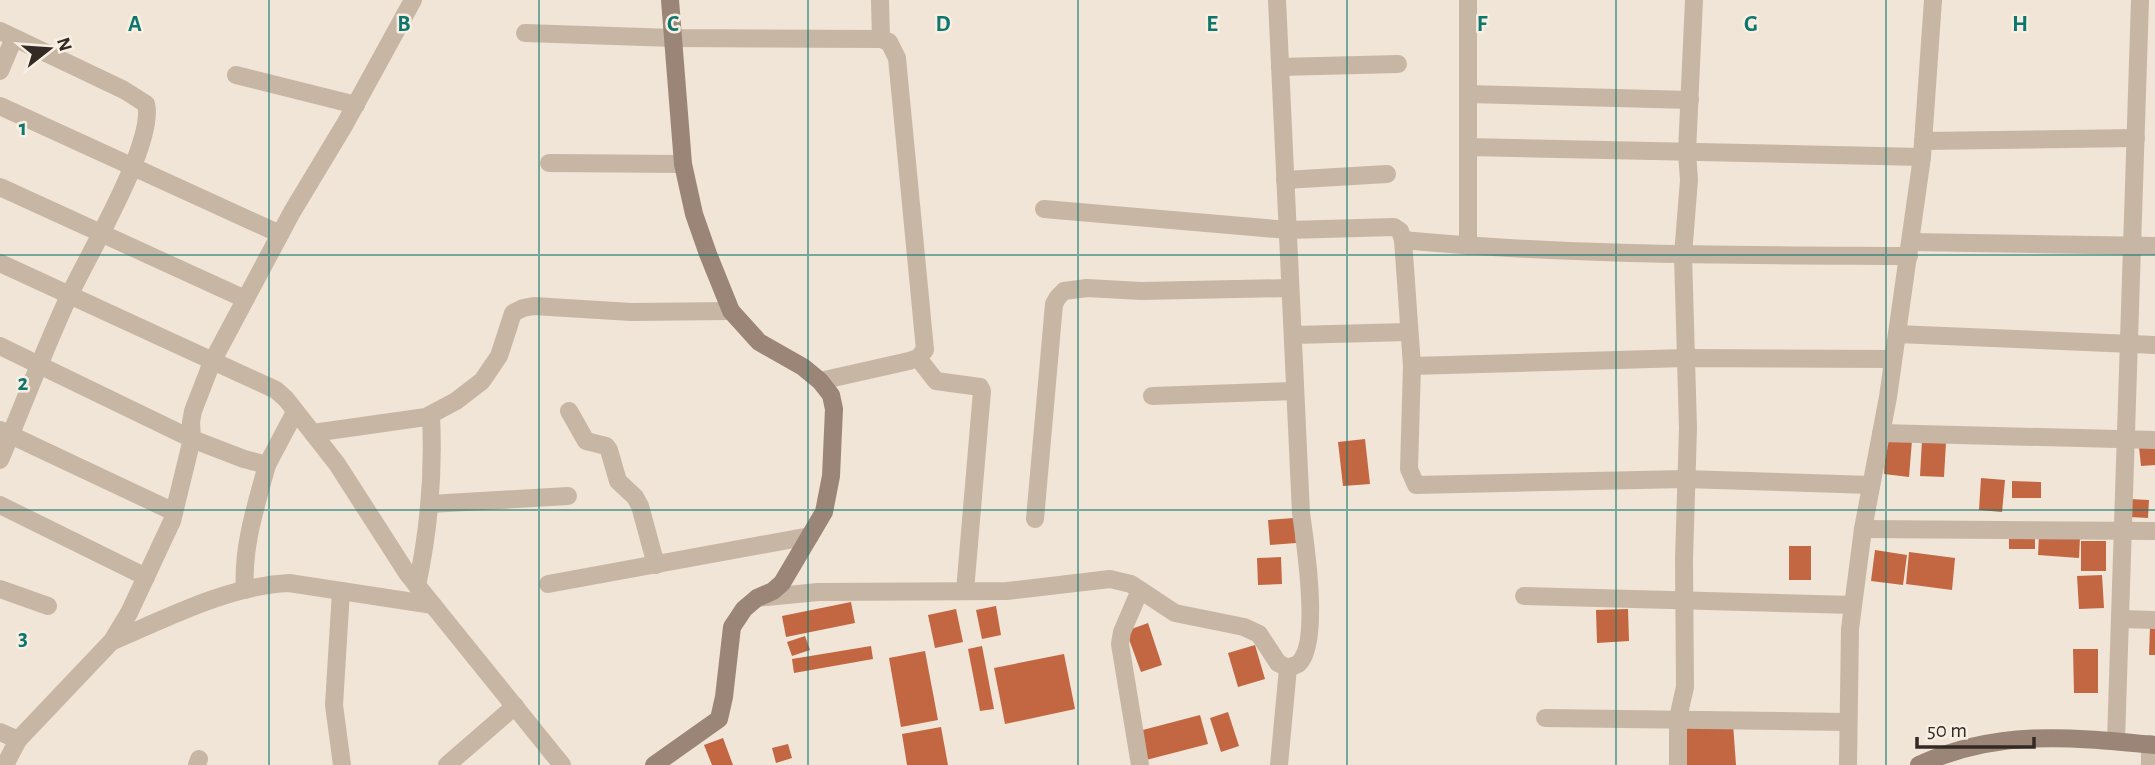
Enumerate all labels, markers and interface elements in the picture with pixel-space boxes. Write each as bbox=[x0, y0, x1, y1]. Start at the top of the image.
text: A bbox=[128, 13, 142, 36]
text: B bbox=[397, 13, 411, 36]
text: C bbox=[667, 13, 679, 36]
text: D bbox=[935, 13, 951, 36]
text: E bbox=[1206, 13, 1218, 36]
text: F bbox=[1477, 13, 1488, 36]
text: G bbox=[1744, 13, 1758, 36]
text: H bbox=[2012, 13, 2028, 36]
north arrow bbox=[14, 14, 84, 84]
text: N bbox=[53, 35, 75, 54]
text: 1 bbox=[19, 117, 27, 140]
text: 2 bbox=[18, 372, 29, 395]
text: 3 bbox=[18, 627, 28, 650]
scale bar bbox=[1917, 706, 2034, 750]
text: 50 m bbox=[1927, 720, 1967, 741]

